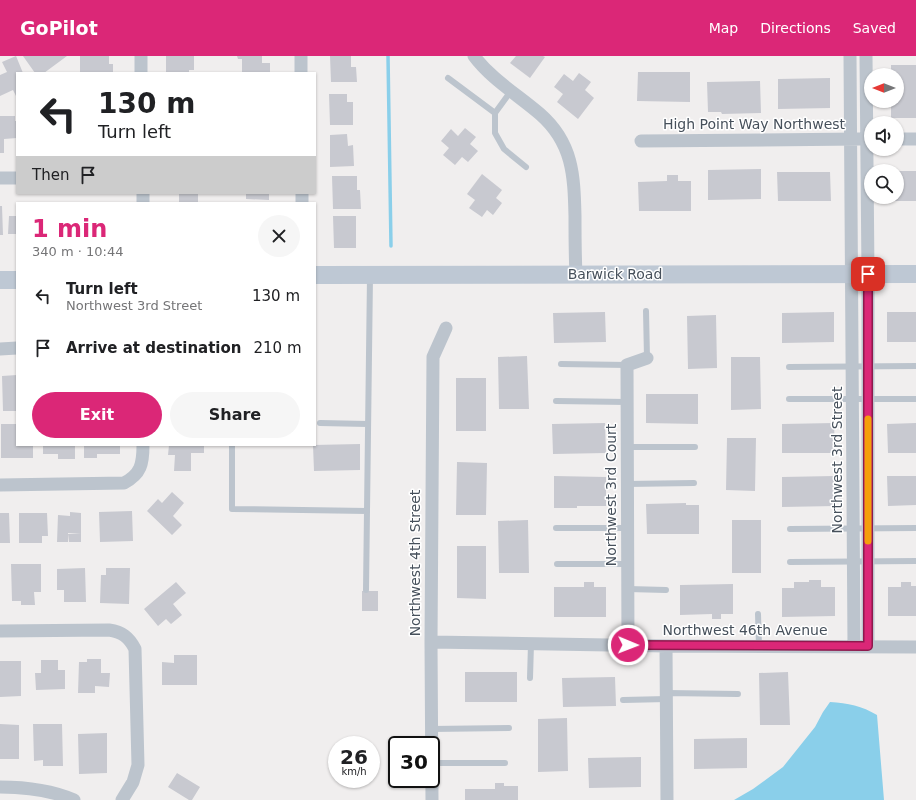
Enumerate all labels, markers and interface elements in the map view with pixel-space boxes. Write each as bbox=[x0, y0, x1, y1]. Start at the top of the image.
text: GoPilot bbox=[20, 17, 98, 39]
text: Map bbox=[709, 20, 738, 36]
text: Directions bbox=[760, 20, 831, 36]
text: Saved bbox=[853, 20, 896, 36]
north arrow bbox=[864, 68, 904, 108]
map controls bbox=[864, 68, 904, 204]
text: 130 m bbox=[98, 87, 195, 120]
icon: left bbox=[32, 88, 84, 140]
street label: High Point Way Northwest bbox=[663, 116, 846, 132]
button: sound bbox=[864, 116, 904, 156]
text: Turn left bbox=[98, 121, 171, 142]
icon: arrive bbox=[77, 164, 99, 186]
button: search bbox=[864, 164, 904, 204]
text: Then bbox=[32, 166, 69, 184]
text: 1 min bbox=[32, 215, 107, 243]
button: close bbox=[258, 215, 300, 257]
text: 340 m · 10:44 bbox=[32, 244, 123, 259]
pin bbox=[851, 257, 885, 291]
icon: arrive bbox=[857, 263, 879, 285]
street label: Barwick Road bbox=[568, 266, 662, 282]
text: Turn left bbox=[66, 280, 138, 298]
icon: left bbox=[32, 285, 54, 307]
text: 130 m bbox=[252, 287, 300, 305]
text: Northwest 3rd Street bbox=[66, 298, 202, 313]
icon: arrive bbox=[32, 337, 54, 359]
text: Arrive at destination bbox=[66, 339, 241, 357]
text: 210 m bbox=[253, 339, 302, 357]
street label: Northwest 3rd Street bbox=[829, 386, 845, 533]
button: Exit bbox=[32, 392, 162, 438]
button: Share bbox=[170, 392, 300, 438]
street label: Northwest 3rd Court bbox=[603, 423, 619, 566]
street label: Northwest 4th Street bbox=[407, 489, 423, 636]
street label: Northwest 46th Avenue bbox=[662, 622, 828, 638]
position arrow bbox=[607, 624, 649, 666]
speed limit sign: 30 bbox=[388, 736, 440, 788]
text: 26 bbox=[340, 745, 368, 769]
text: km/h bbox=[341, 766, 367, 777]

